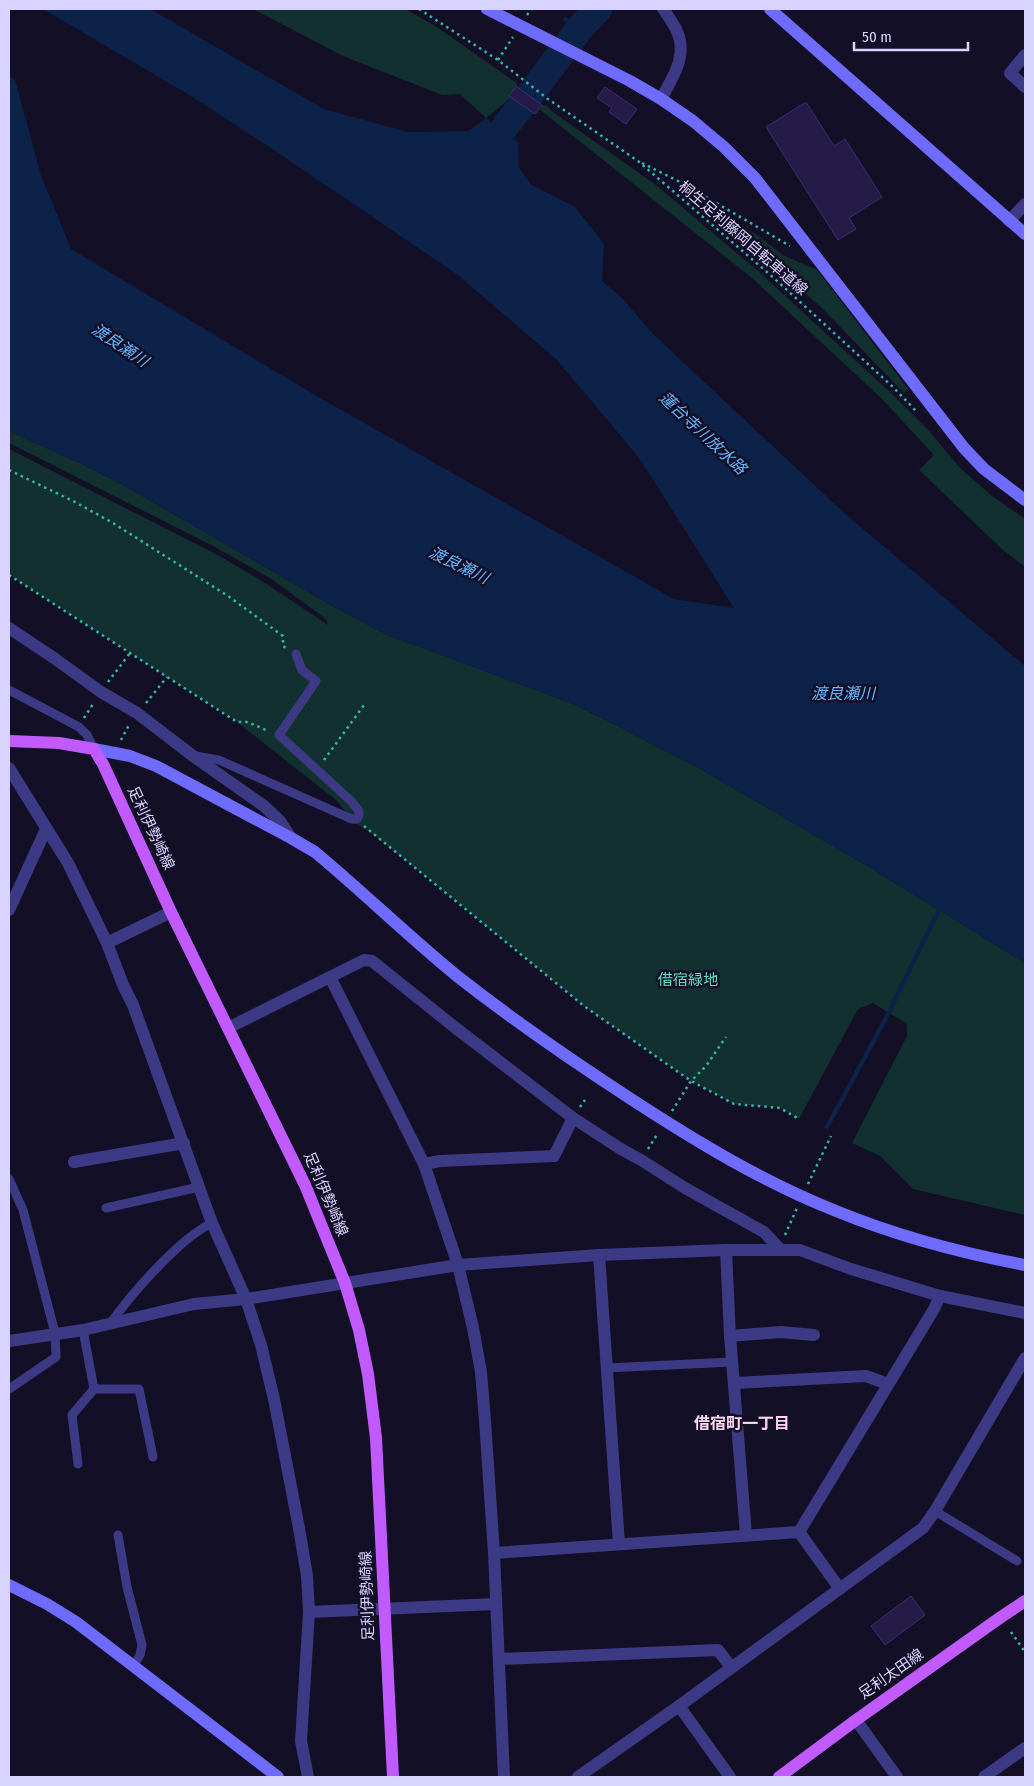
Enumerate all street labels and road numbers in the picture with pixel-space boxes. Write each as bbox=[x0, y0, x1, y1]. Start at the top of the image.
street label: 桐生足利藤岡自転車道線 bbox=[675, 177, 811, 299]
street label: 足利伊勢崎線 bbox=[124, 783, 178, 873]
street label: 足利伊勢崎線 bbox=[300, 1149, 352, 1239]
street label: 足利伊勢崎線 bbox=[356, 1551, 378, 1641]
street label: 足利太田線 bbox=[855, 1645, 927, 1703]

